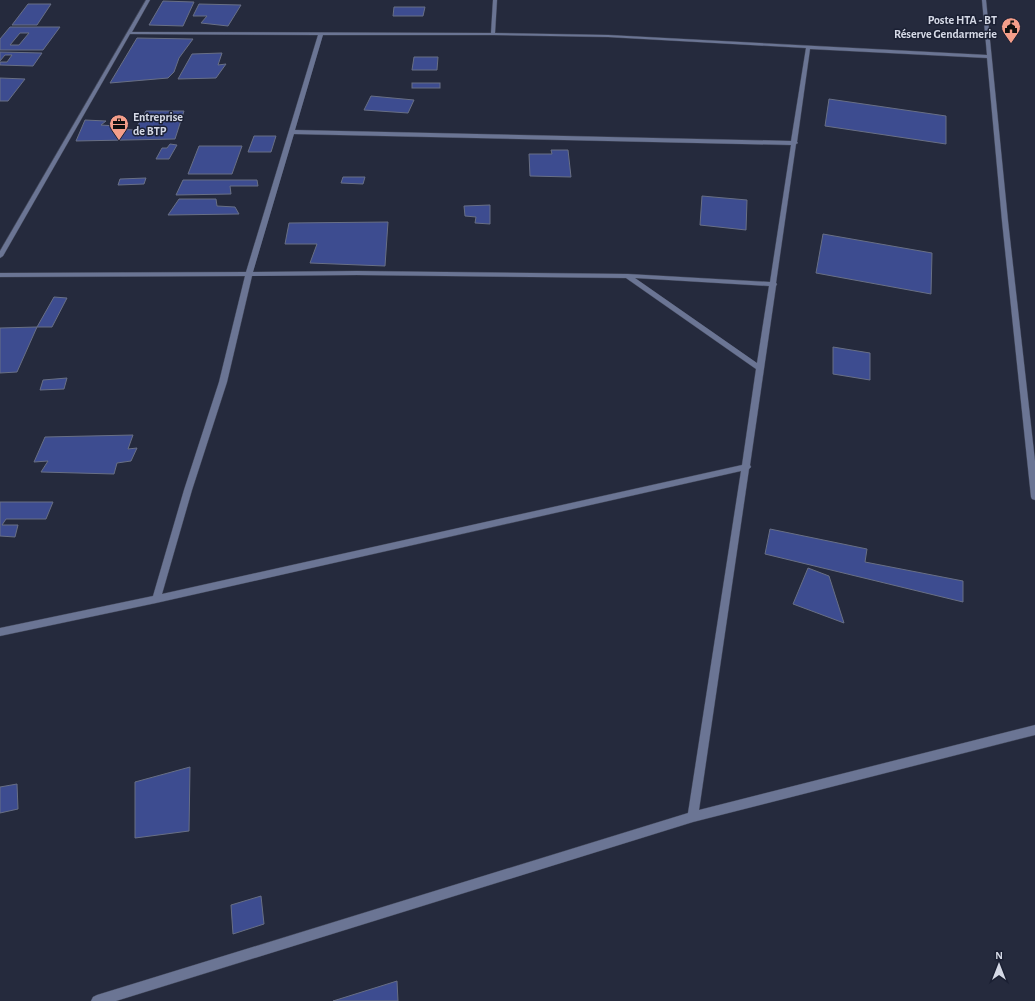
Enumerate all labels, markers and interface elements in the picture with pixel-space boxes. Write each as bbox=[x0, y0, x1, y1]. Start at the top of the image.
place label: Poste HTA - BT Réserve Gendarmerie bbox=[894, 14, 997, 40]
public building icon: Poste HTA - BT Réserve Gendarmerie bbox=[1000, 16, 1022, 44]
place label: Entreprise de BTP bbox=[133, 111, 183, 137]
office icon: Entreprise de BTP bbox=[108, 113, 130, 141]
north arrow bbox=[979, 945, 1019, 985]
text: N bbox=[995, 950, 1003, 961]

